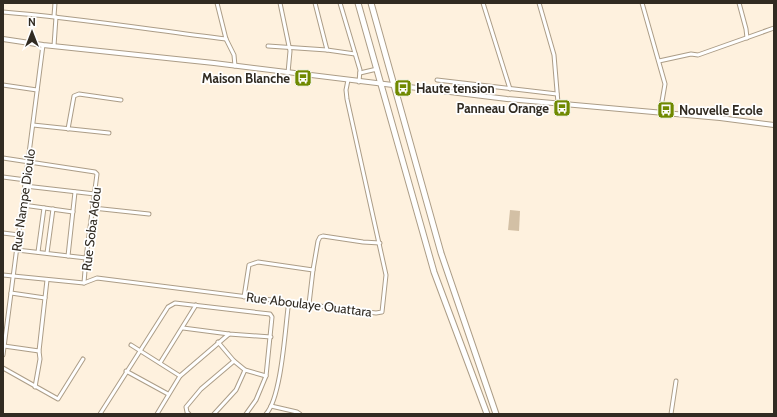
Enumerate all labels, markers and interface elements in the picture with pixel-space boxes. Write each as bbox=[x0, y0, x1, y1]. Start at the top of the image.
north arrow bbox=[12, 12, 52, 52]
text: N bbox=[28, 15, 36, 29]
bus stop icon: Maison Blanche bbox=[293, 68, 313, 88]
place label: Maison Blanche bbox=[202, 70, 290, 86]
bus stop icon: Haute tension bbox=[393, 78, 413, 98]
place label: Haute tension bbox=[416, 80, 495, 96]
bus stop icon: Panneau Orange bbox=[552, 98, 572, 118]
place label: Panneau Orange bbox=[457, 100, 549, 116]
bus stop icon: Nouvelle Ecole bbox=[656, 100, 676, 120]
place label: Nouvelle Ecole bbox=[679, 102, 763, 118]
street label: Rue Nampe Dioulo bbox=[8, 147, 38, 253]
street label: Rue Soba Adou bbox=[78, 186, 104, 272]
street label: Rue Aboulaye Ouattara bbox=[245, 288, 373, 320]

